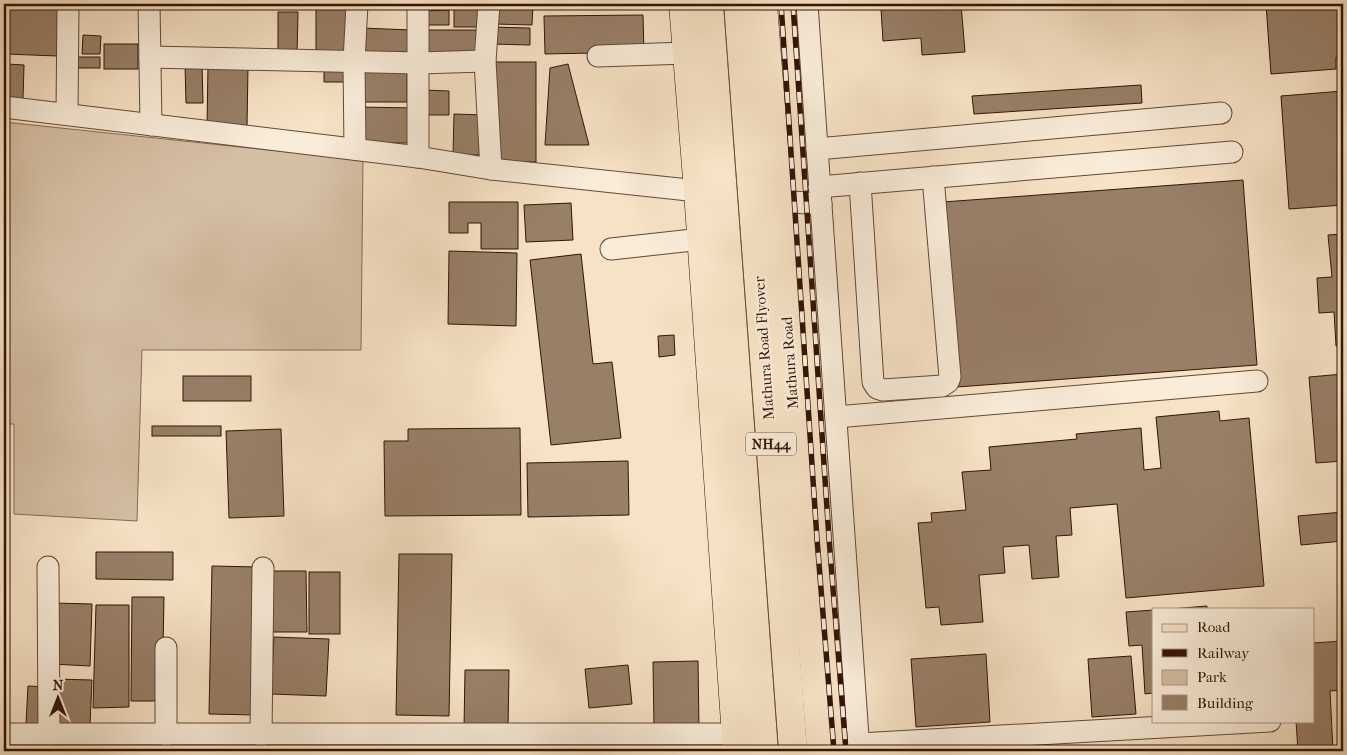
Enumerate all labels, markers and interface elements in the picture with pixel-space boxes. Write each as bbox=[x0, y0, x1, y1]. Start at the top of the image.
street label: Mathura Road Flyover bbox=[750, 275, 778, 420]
street label: Mathura Road bbox=[778, 315, 802, 410]
road number: NH44 bbox=[746, 432, 796, 456]
legend bbox=[1152, 608, 1314, 722]
text: Road bbox=[1197, 618, 1231, 636]
text: Railway bbox=[1197, 644, 1250, 662]
text: Park bbox=[1197, 668, 1227, 686]
north arrow bbox=[32, 672, 82, 722]
text: N bbox=[53, 677, 64, 694]
text: Building bbox=[1197, 694, 1254, 712]

